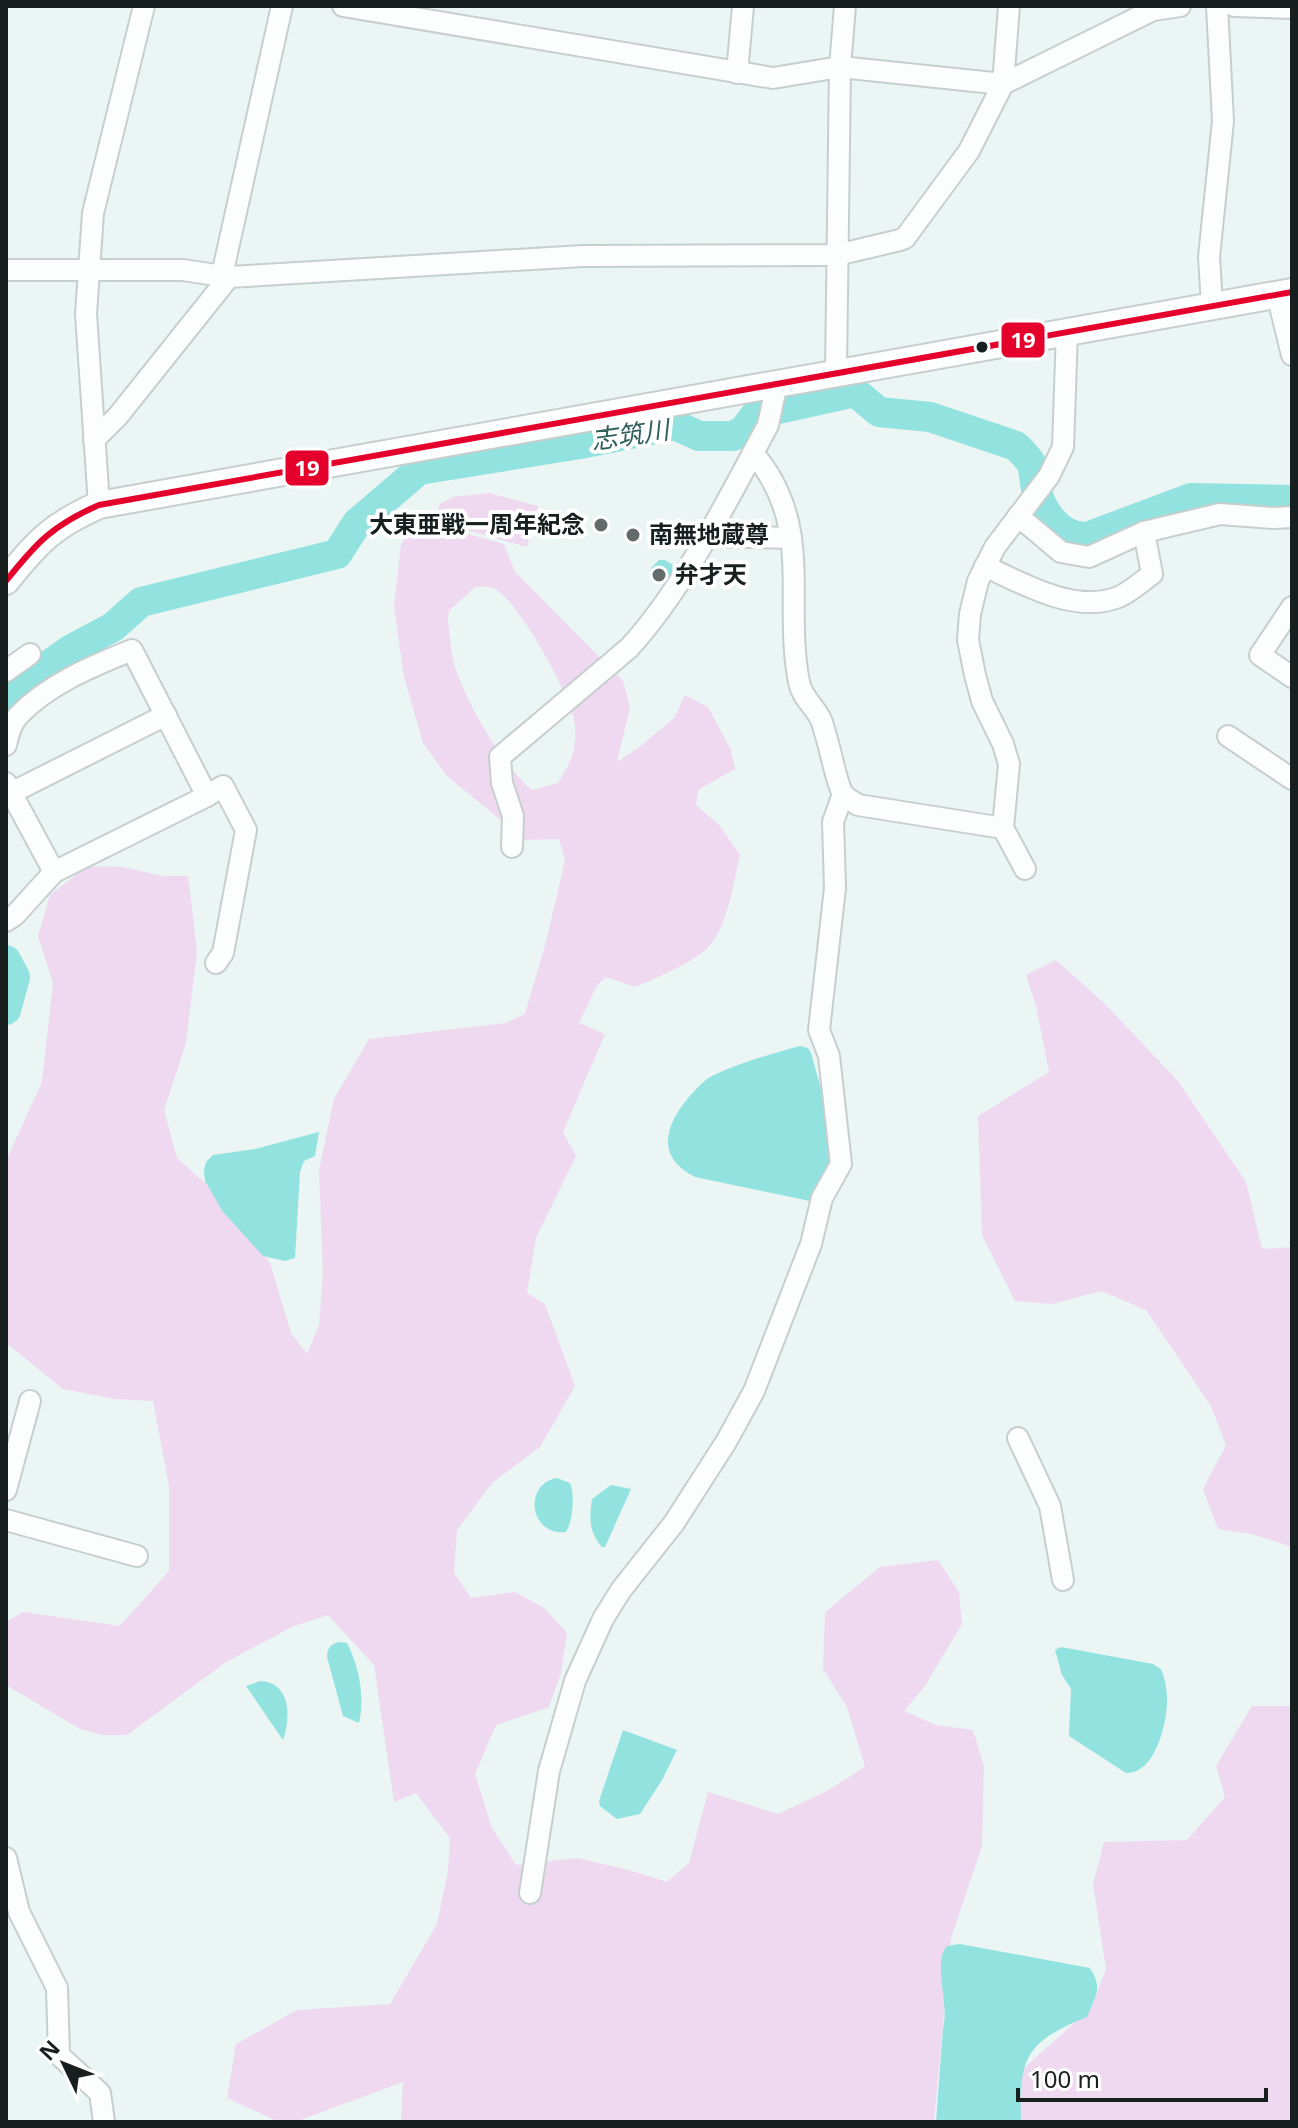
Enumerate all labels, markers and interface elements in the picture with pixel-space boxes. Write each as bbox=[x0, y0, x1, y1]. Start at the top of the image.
line badge: 19 bbox=[1000, 321, 1046, 359]
text: 19 bbox=[1010, 324, 1036, 354]
unlabelled marker bbox=[974, 339, 990, 355]
water label: 志筑川 bbox=[589, 410, 674, 457]
line badge: 19 bbox=[284, 449, 330, 487]
text: 19 bbox=[294, 452, 320, 482]
place label: 大東亜戦一周年紀念 bbox=[369, 507, 585, 540]
marker: 大東亜戦一周年紀念 bbox=[592, 516, 610, 534]
place label: 南無地蔵尊 bbox=[649, 517, 769, 550]
marker: 南無地蔵尊 bbox=[624, 526, 642, 544]
place label: 弁才天 bbox=[675, 557, 747, 590]
marker: 弁才天 bbox=[650, 566, 668, 584]
north arrow bbox=[24, 2024, 104, 2104]
text: N bbox=[32, 2033, 66, 2066]
scale bar bbox=[1018, 2052, 1266, 2102]
text: 100 m bbox=[1030, 2062, 1100, 2095]

